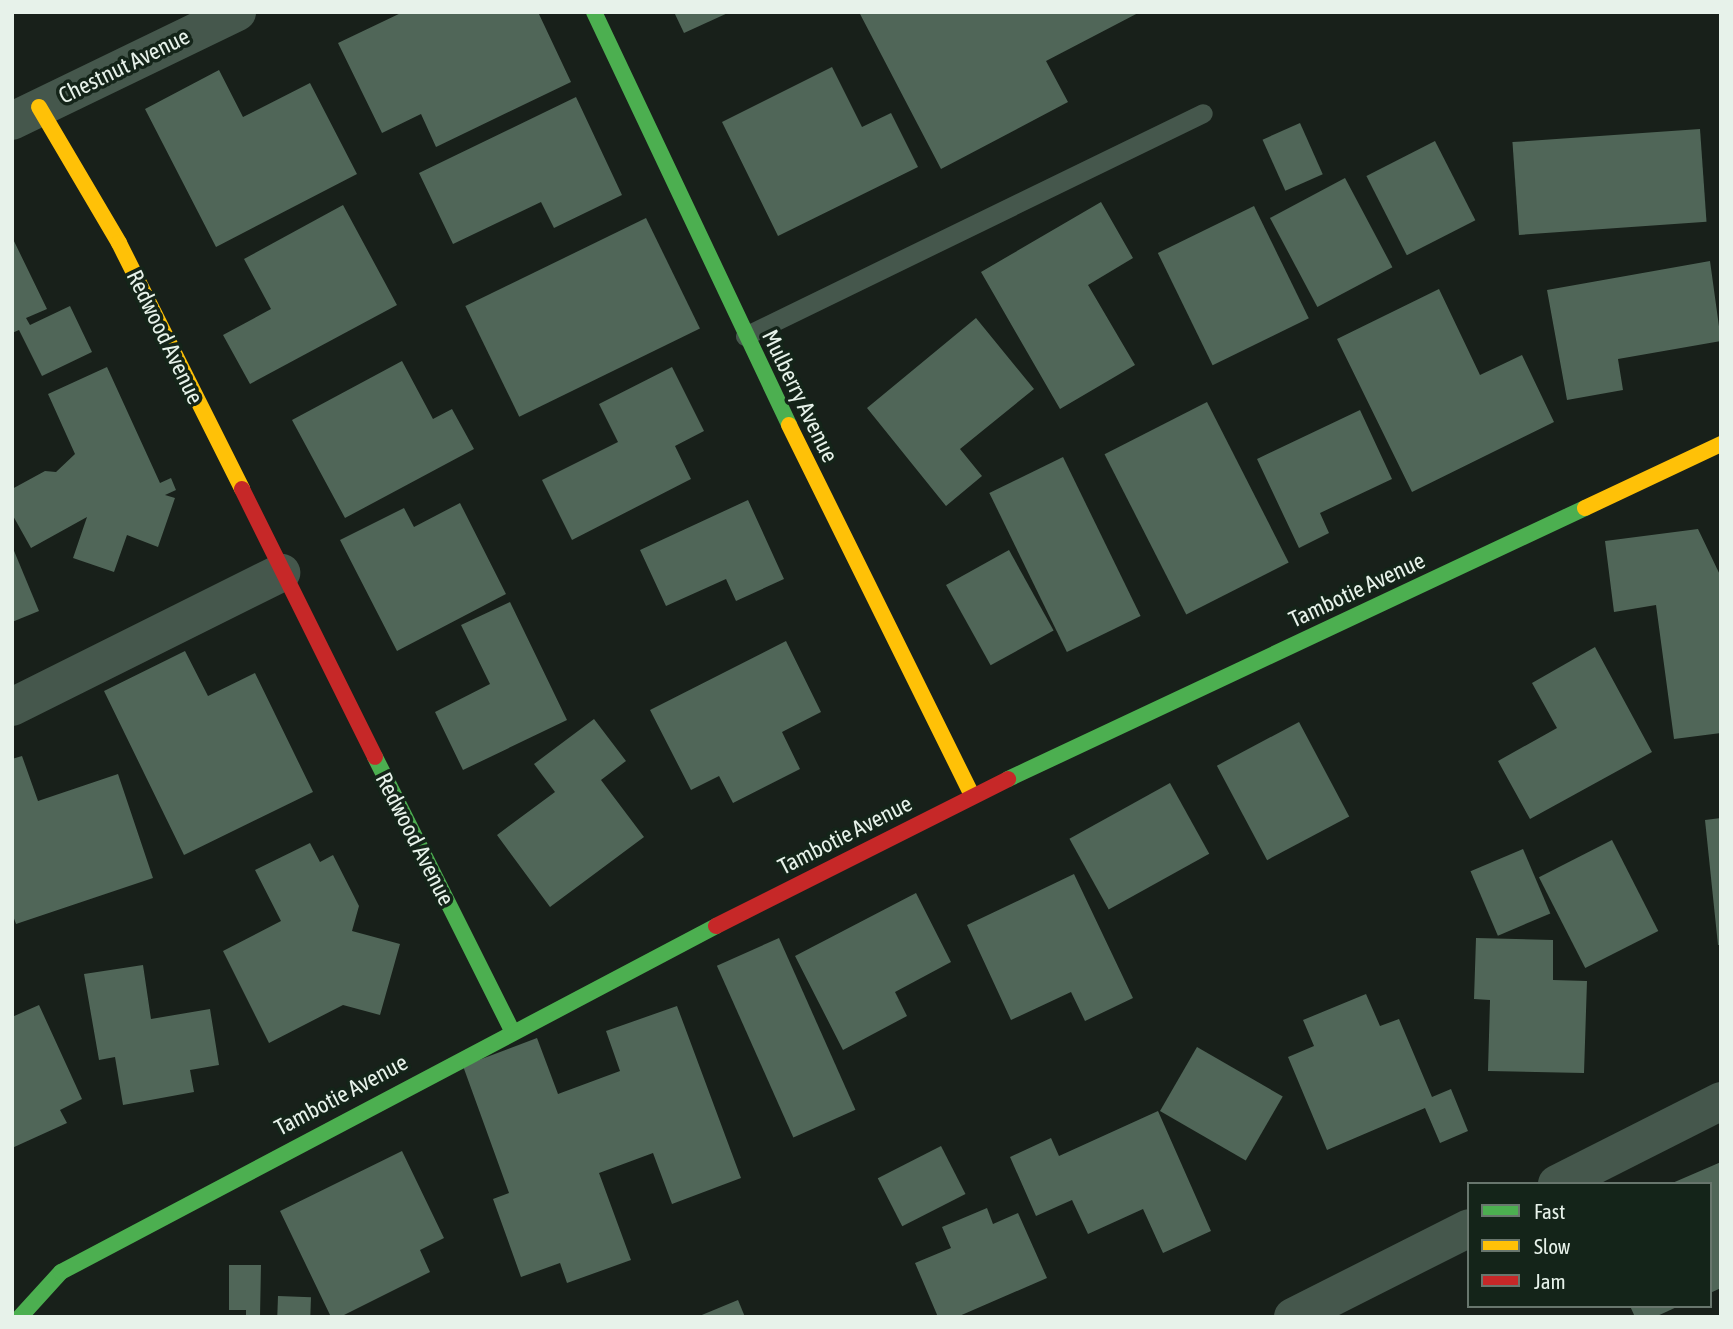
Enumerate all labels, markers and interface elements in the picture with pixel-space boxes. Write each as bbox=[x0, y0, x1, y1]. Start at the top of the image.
street label: Chestnut Avenue bbox=[54, 22, 194, 110]
street label: Redwood Avenue bbox=[121, 266, 209, 408]
street label: Mulberry Avenue bbox=[756, 325, 844, 467]
street label: Tambotie Avenue bbox=[1285, 547, 1429, 633]
street label: Redwood Avenue bbox=[370, 768, 460, 910]
street label: Tambotie Avenue bbox=[773, 789, 917, 881]
street label: Tambotie Avenue bbox=[270, 1048, 412, 1142]
legend bbox=[1467, 1182, 1712, 1308]
text: Fast bbox=[1534, 1199, 1565, 1223]
text: Slow bbox=[1534, 1234, 1570, 1258]
text: Jam bbox=[1534, 1269, 1566, 1293]

